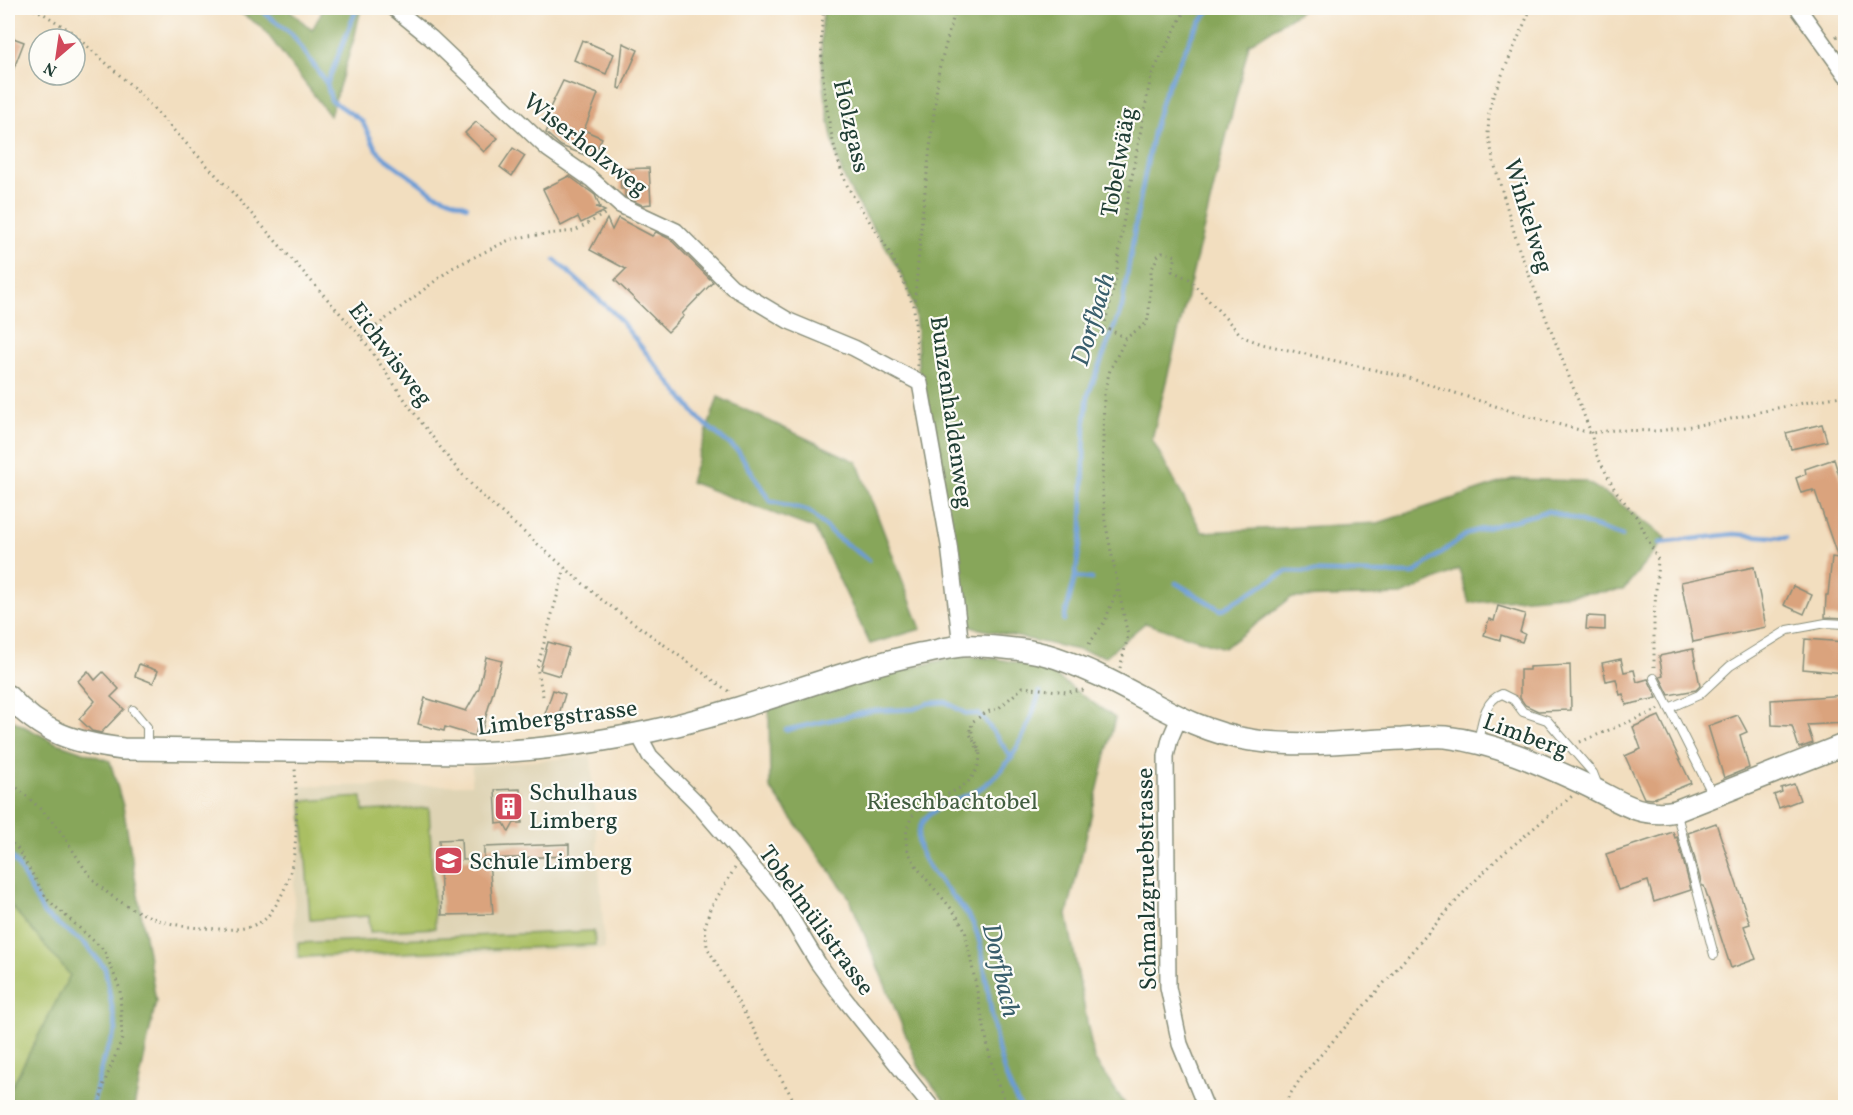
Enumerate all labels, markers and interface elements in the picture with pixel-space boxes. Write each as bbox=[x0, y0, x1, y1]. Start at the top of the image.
north arrow bbox=[27, 27, 87, 87]
text: N bbox=[40, 56, 61, 81]
street label: Holzgass bbox=[823, 77, 877, 176]
street label: Wiserholzweg bbox=[515, 86, 654, 205]
street label: Tobelwääg bbox=[1094, 105, 1146, 220]
street label: Winkelweg bbox=[1494, 155, 1561, 278]
water label: Dorfbach bbox=[1063, 269, 1125, 371]
street label: Eichwisweg bbox=[339, 296, 440, 414]
street label: Bunzenhaldenweg bbox=[920, 314, 980, 511]
street label: Limbergstrasse bbox=[475, 692, 639, 746]
street label: Limberg bbox=[1478, 706, 1573, 768]
street label: Schmalzgruebstrasse bbox=[1129, 767, 1167, 991]
place label: Schulhaus Limberg bbox=[529, 777, 637, 839]
park label: Rieschbachtobel bbox=[866, 786, 1038, 820]
building icon: Schulhaus Limberg bbox=[492, 790, 524, 822]
street label: Tobelmülistrasse bbox=[749, 839, 882, 1003]
school or university icon: Schule Limberg bbox=[432, 845, 464, 877]
place label: Schule Limberg bbox=[469, 846, 632, 880]
water label: Dorfbach bbox=[972, 920, 1028, 1021]

